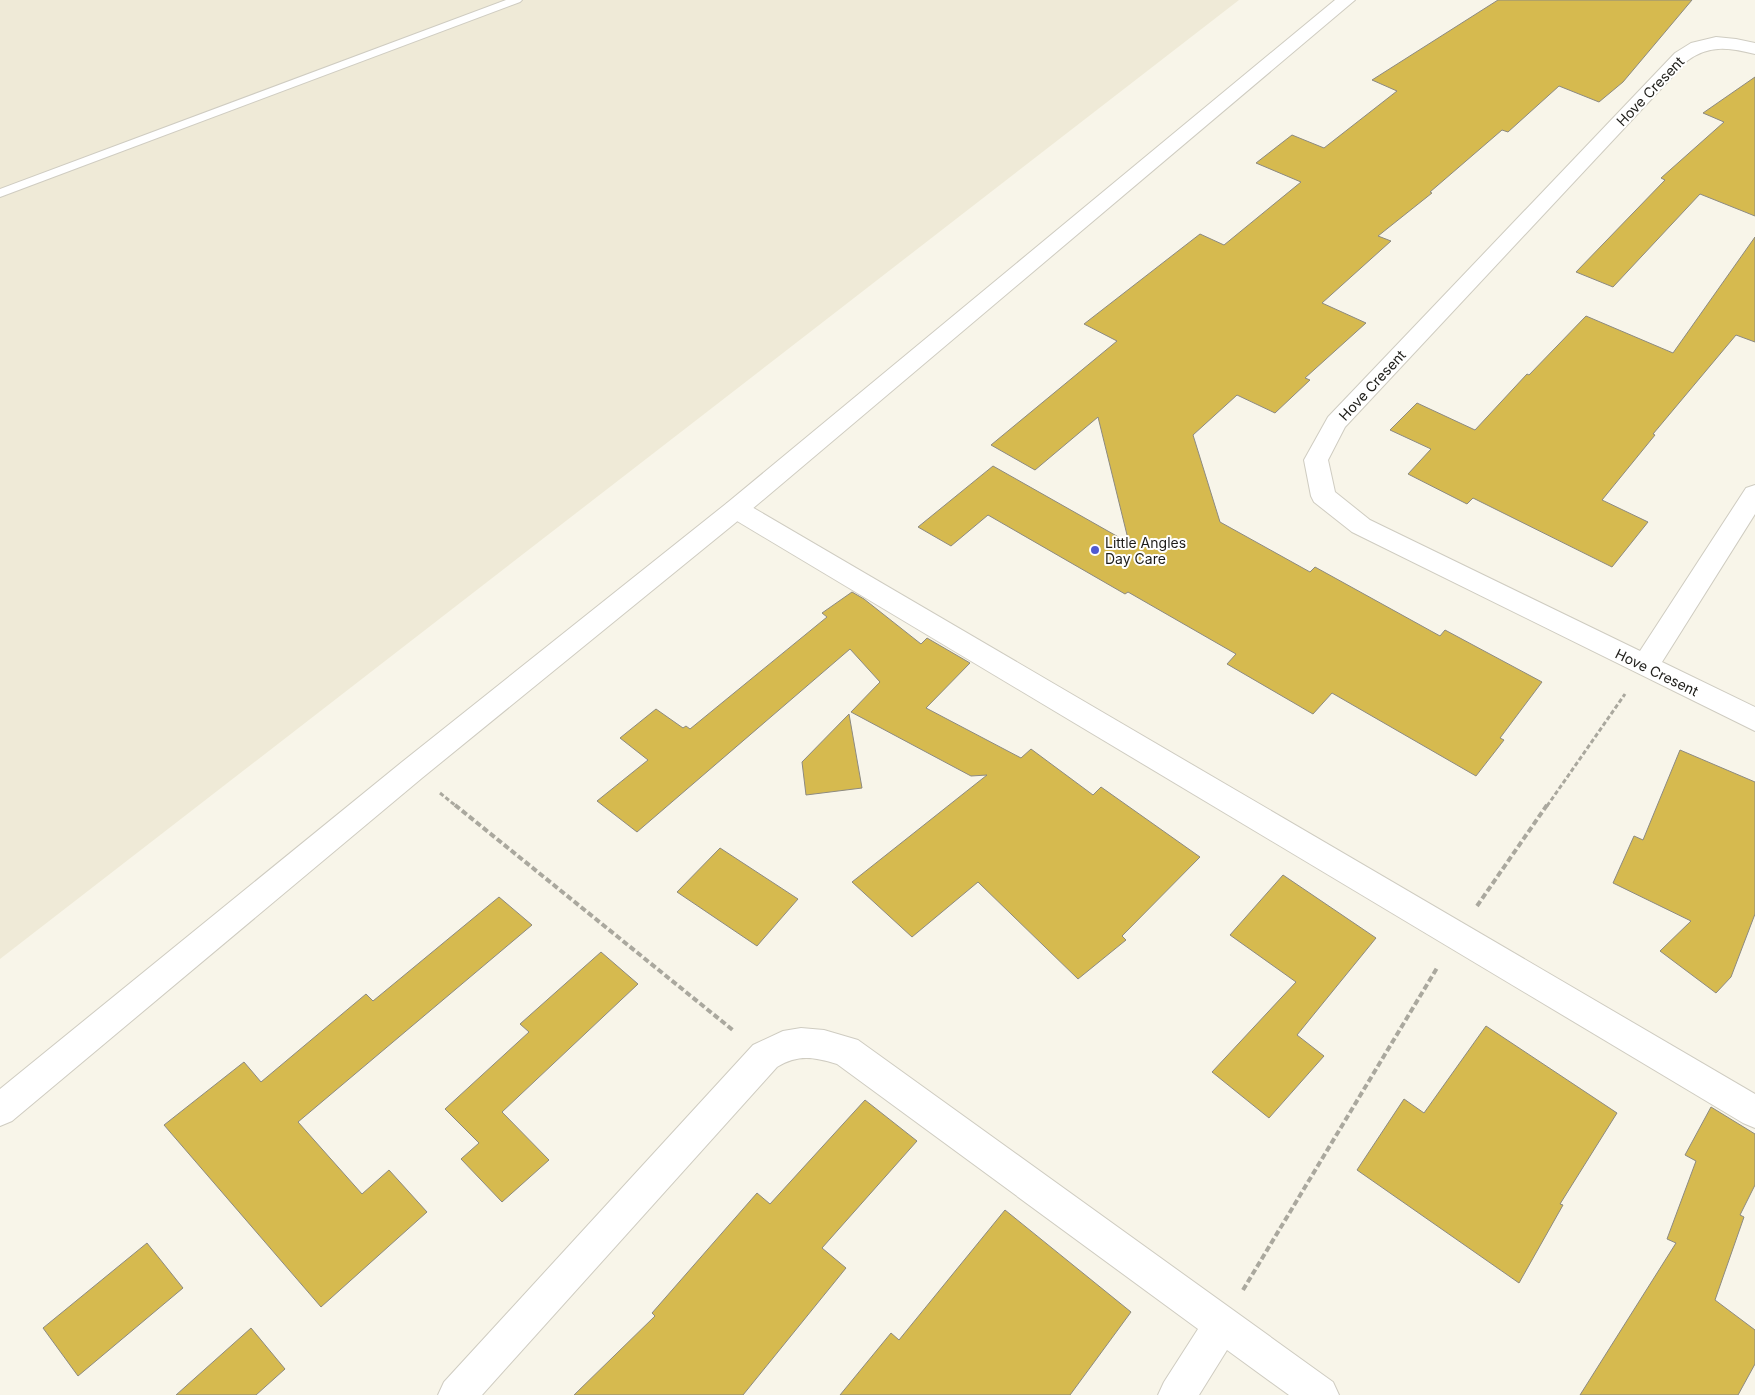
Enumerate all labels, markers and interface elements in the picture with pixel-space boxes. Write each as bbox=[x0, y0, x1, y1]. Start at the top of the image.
street label: Hove Cresent bbox=[1613, 52, 1688, 129]
street label: Hove Cresent bbox=[1335, 346, 1409, 424]
place label: Little Angles Day Care bbox=[1105, 534, 1186, 567]
marker: Little Angles Day Care bbox=[1089, 544, 1101, 556]
street label: Hove Cresent bbox=[1613, 645, 1702, 700]

